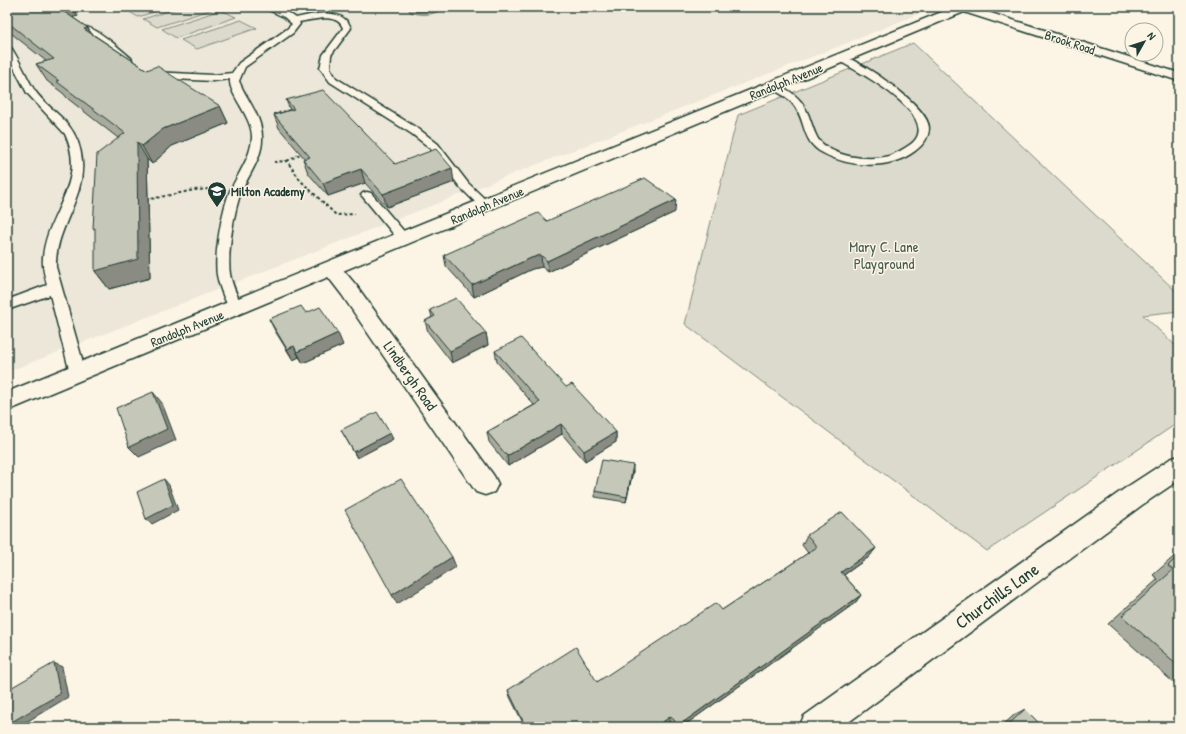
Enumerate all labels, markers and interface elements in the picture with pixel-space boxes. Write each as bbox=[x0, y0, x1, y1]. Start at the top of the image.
north arrow bbox=[1124, 22, 1164, 62]
street label: Brook Road bbox=[1043, 25, 1097, 59]
text: N bbox=[1144, 29, 1159, 42]
street label: Randolph Avenue bbox=[747, 58, 825, 104]
school or university icon: Milton Academy bbox=[206, 180, 228, 208]
place label: Milton Academy bbox=[231, 182, 305, 201]
street label: Randolph Avenue bbox=[448, 182, 526, 228]
park label: Mary C. Lane Playground bbox=[849, 236, 919, 274]
street label: Randolph Avenue bbox=[148, 305, 226, 351]
street label: Lindbergh Road bbox=[379, 337, 442, 415]
street label: Churchills Lane bbox=[950, 557, 1044, 635]

